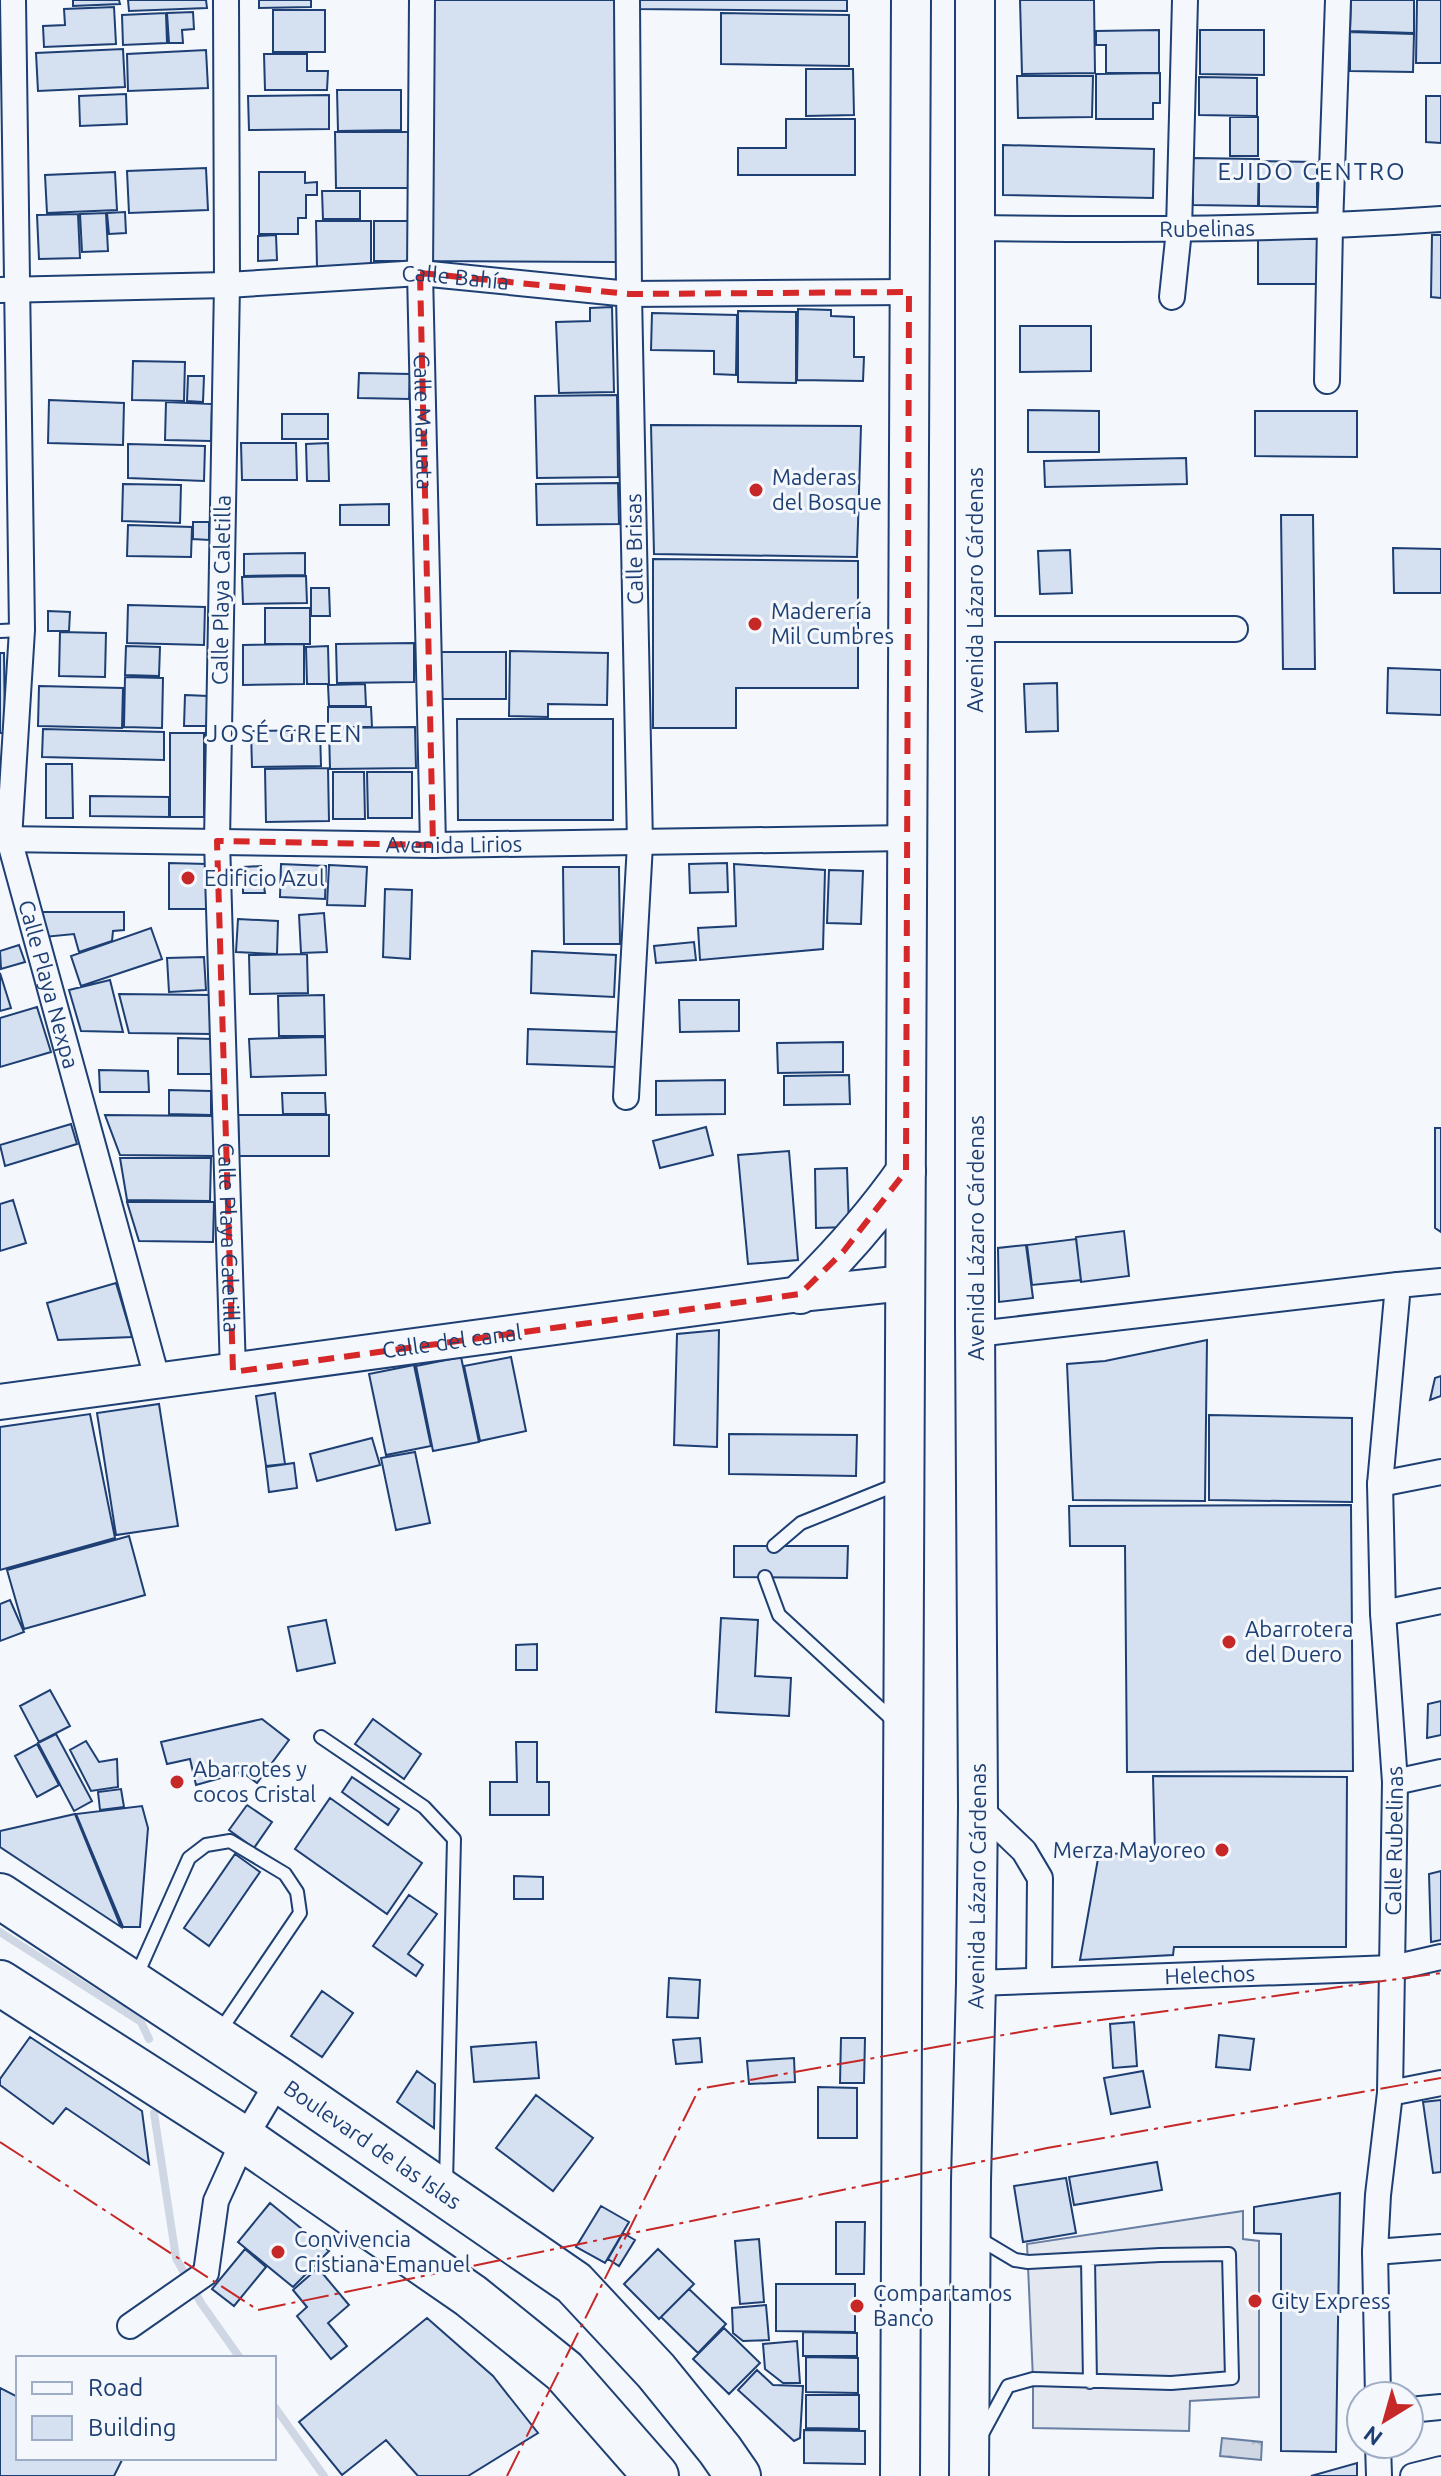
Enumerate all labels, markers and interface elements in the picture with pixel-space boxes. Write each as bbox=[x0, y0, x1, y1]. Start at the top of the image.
district label: EJIDO CENTRO bbox=[1217, 158, 1407, 185]
street label: Rubelinas bbox=[1159, 214, 1255, 241]
street label: Calle Bahía bbox=[401, 260, 510, 294]
street label: Calle Maruata bbox=[410, 354, 438, 490]
place label: Maderas del Bosque bbox=[772, 464, 882, 514]
street label: Avenida Lázaro Cárdenas bbox=[962, 467, 987, 713]
marker: Maderas del Bosque bbox=[747, 481, 765, 499]
street label: Calle Brisas bbox=[620, 493, 647, 605]
street label: Calle Playa Caletilla bbox=[206, 495, 235, 685]
place label: Maderería Mil Cumbres bbox=[771, 598, 894, 648]
marker: Maderería Mil Cumbres bbox=[746, 615, 764, 633]
district label: JOSÉ GREEN bbox=[207, 719, 363, 747]
street label: Avenida Lirios bbox=[385, 831, 522, 857]
place label: Edificio Azul bbox=[204, 865, 325, 890]
marker: Edificio Azul bbox=[179, 869, 197, 887]
street label: Calle Playa Nexpa bbox=[14, 897, 84, 1071]
street label: Avenida Lázaro Cárdenas bbox=[963, 1115, 988, 1361]
street label: Calle Playa Caletilla bbox=[214, 1142, 245, 1333]
street label: Calle del canal bbox=[381, 1319, 523, 1362]
place label: Abarrotera del Duero bbox=[1245, 1616, 1353, 1666]
marker: Abarrotera del Duero bbox=[1220, 1633, 1238, 1651]
place label: Abarrotes y cocos Cristal bbox=[193, 1756, 316, 1806]
street label: Avenida Lázaro Cárdenas bbox=[962, 1763, 990, 2009]
street label: Calle Rubelinas bbox=[1380, 1765, 1407, 1916]
marker: Abarrotes y cocos Cristal bbox=[168, 1773, 186, 1791]
place label: Merza Mayoreo bbox=[1053, 1837, 1206, 1862]
marker: Merza Mayoreo bbox=[1213, 1841, 1231, 1859]
street label: Helechos bbox=[1164, 1960, 1256, 1988]
street label: Boulevard de las Islas bbox=[280, 2074, 466, 2214]
place label: Convivencia Cristiana Emanuel bbox=[294, 2226, 471, 2276]
marker: Convivencia Cristiana Emanuel bbox=[269, 2243, 287, 2261]
place label: Compartamos Banco bbox=[873, 2280, 1012, 2330]
place label: City Express bbox=[1271, 2288, 1390, 2313]
marker: City Express bbox=[1246, 2292, 1264, 2310]
marker: Compartamos Banco bbox=[848, 2297, 866, 2315]
legend bbox=[16, 2356, 276, 2460]
text: Road bbox=[88, 2374, 143, 2401]
north arrow bbox=[1345, 2380, 1425, 2460]
text: Building bbox=[88, 2414, 176, 2441]
text: N bbox=[1359, 2421, 1387, 2451]

